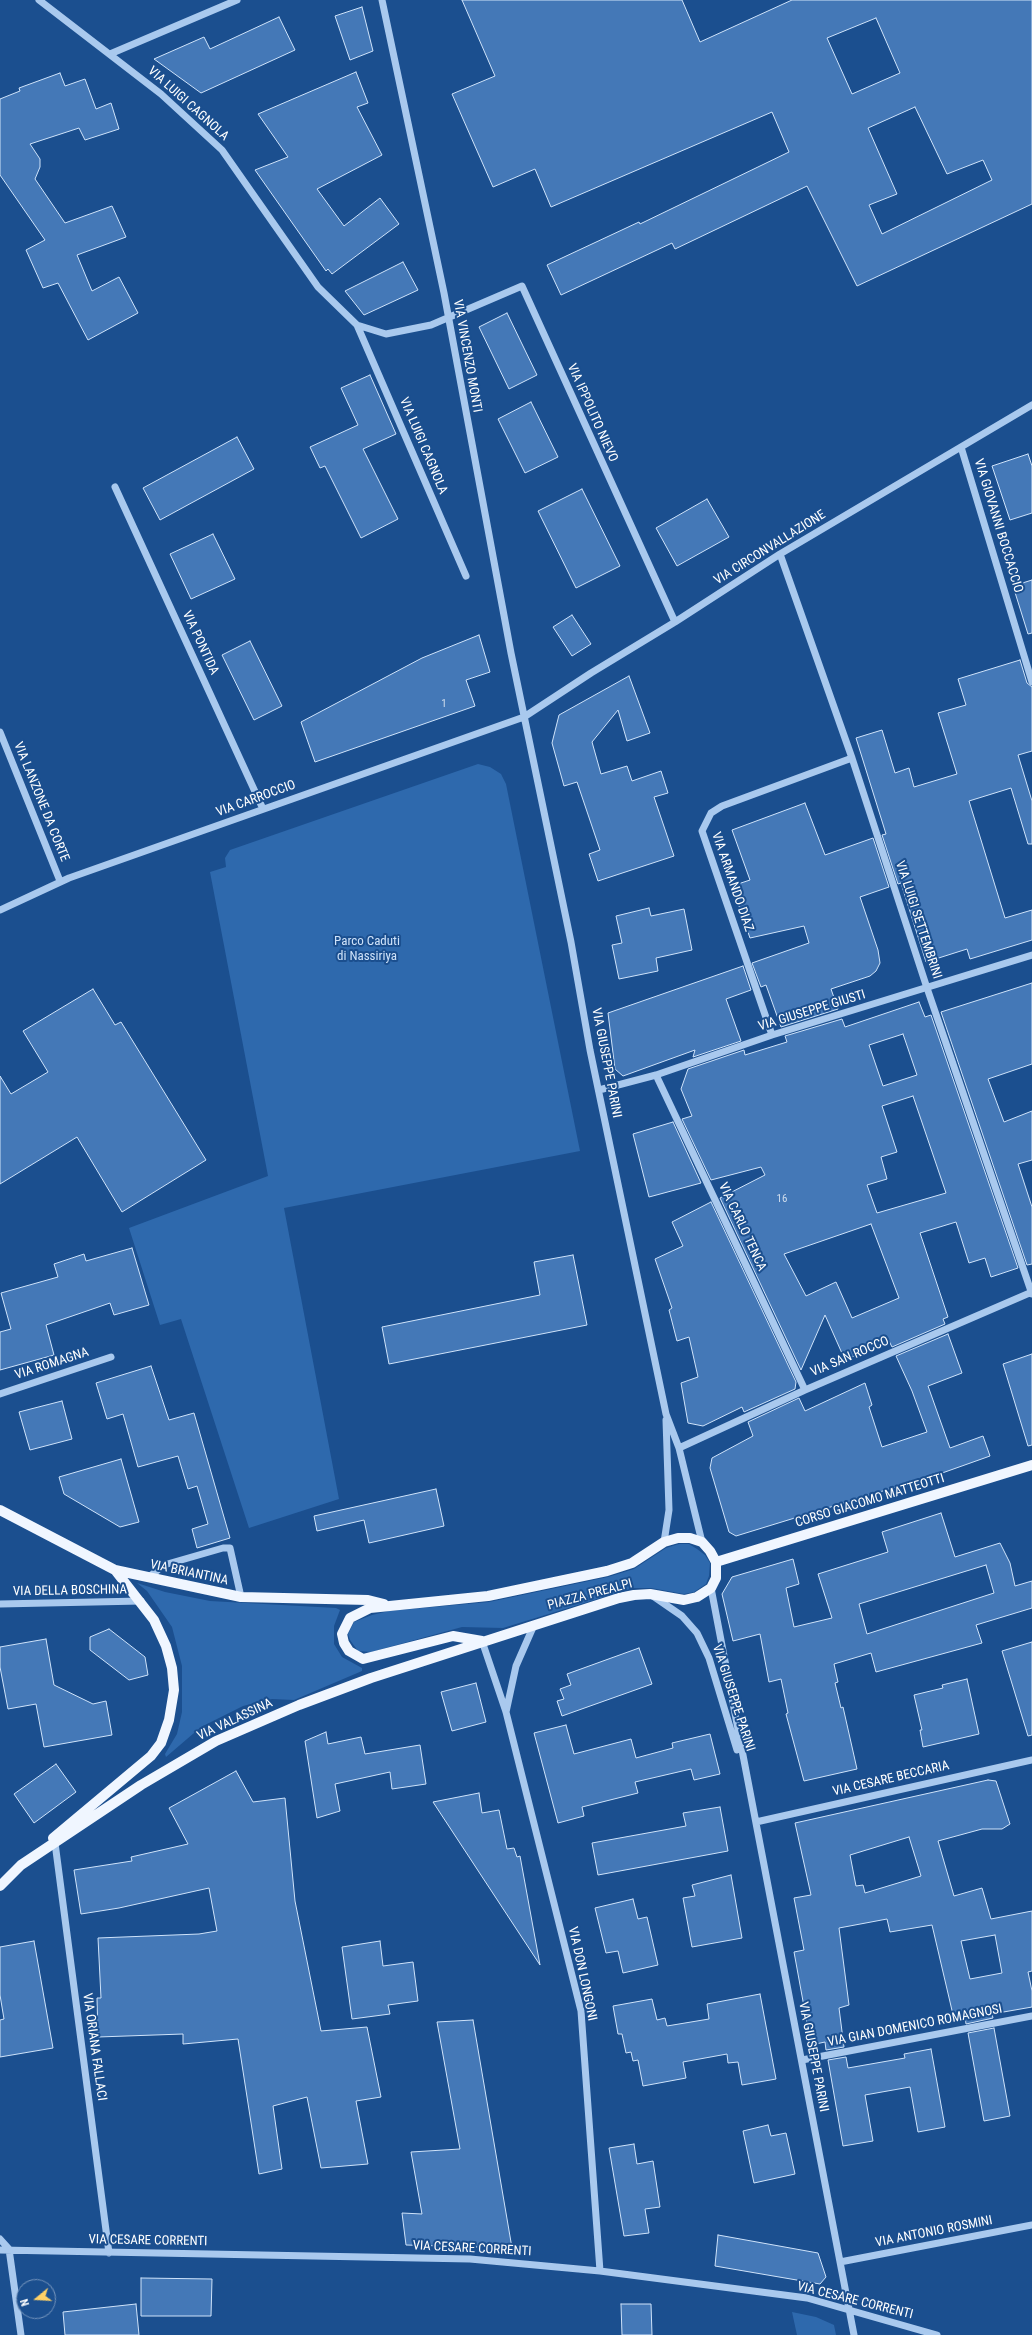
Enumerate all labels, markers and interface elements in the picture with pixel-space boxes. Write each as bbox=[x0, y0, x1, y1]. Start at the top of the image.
street label: VIA LUIGI CAGNOLA bbox=[144, 64, 232, 144]
street label: VIA VINCENZO MONTI bbox=[449, 298, 485, 414]
street label: VIA IPPOLITO NIEVO bbox=[563, 361, 621, 465]
street label: VIA LUIGI CAGNOLA bbox=[396, 395, 450, 497]
street label: VIA GIOVANNI BOCCACCIO bbox=[970, 457, 1026, 595]
street label: VIA CIRCONVALLAZIONE bbox=[711, 507, 829, 589]
street label: VIA PONTIDA bbox=[178, 609, 222, 677]
house number: 1 bbox=[441, 697, 447, 711]
street label: VIA LANZONE DA CORTE bbox=[10, 740, 72, 864]
street label: VIA CARROCCIO bbox=[214, 777, 298, 821]
street label: VIA ARMANDO DIAZ bbox=[708, 830, 756, 934]
street label: VIA LUIGI SETTEMBRINI bbox=[892, 859, 944, 981]
park label: Parco Caduti di Nassiriya bbox=[334, 934, 400, 965]
street label: VIA GIUSEPPE GIUSTI bbox=[756, 987, 868, 1035]
street label: VIA GIUSEPPE PARINI bbox=[588, 1007, 624, 1119]
street label: VIA CARLO TENCA bbox=[715, 1180, 769, 1274]
house number: 16 bbox=[777, 1192, 787, 1206]
street label: VIA SAN ROCCO bbox=[808, 1333, 892, 1381]
street label: VIA ROMAGNA bbox=[13, 1345, 91, 1383]
street label: CORSO GIACOMO MATTEOTTI bbox=[794, 1471, 946, 1531]
street label: VIA BRIANTINA bbox=[148, 1557, 230, 1589]
street label: PIAZZA PREALPI bbox=[546, 1576, 634, 1614]
street label: VIA DELLA BOSCHINA bbox=[13, 1582, 127, 1600]
street label: VIA GIUSEPPE PARINI bbox=[708, 1642, 758, 1754]
street label: VIA VALASSINA bbox=[195, 1696, 275, 1744]
street label: VIA CESARE BECCARIA bbox=[831, 1758, 951, 1800]
street label: VIA DON LONGONI bbox=[564, 1926, 600, 2022]
street label: VIA ORIANA FALLACI bbox=[79, 1992, 109, 2102]
street label: VIA GIUSEPPE PARINI bbox=[795, 2001, 831, 2113]
street label: VIA GIAN DOMENICO ROMAGNOSI bbox=[826, 2001, 1004, 2051]
street label: VIA ANTONIO ROSMINI bbox=[874, 2213, 994, 2251]
street label: VIA CESARE CORRENTI bbox=[88, 2232, 208, 2250]
street label: VIA CESARE CORRENTI bbox=[412, 2238, 532, 2260]
north arrow bbox=[16, 2279, 56, 2319]
street label: VIA CESARE CORRENTI bbox=[795, 2279, 915, 2323]
text: N bbox=[18, 2297, 32, 2308]

